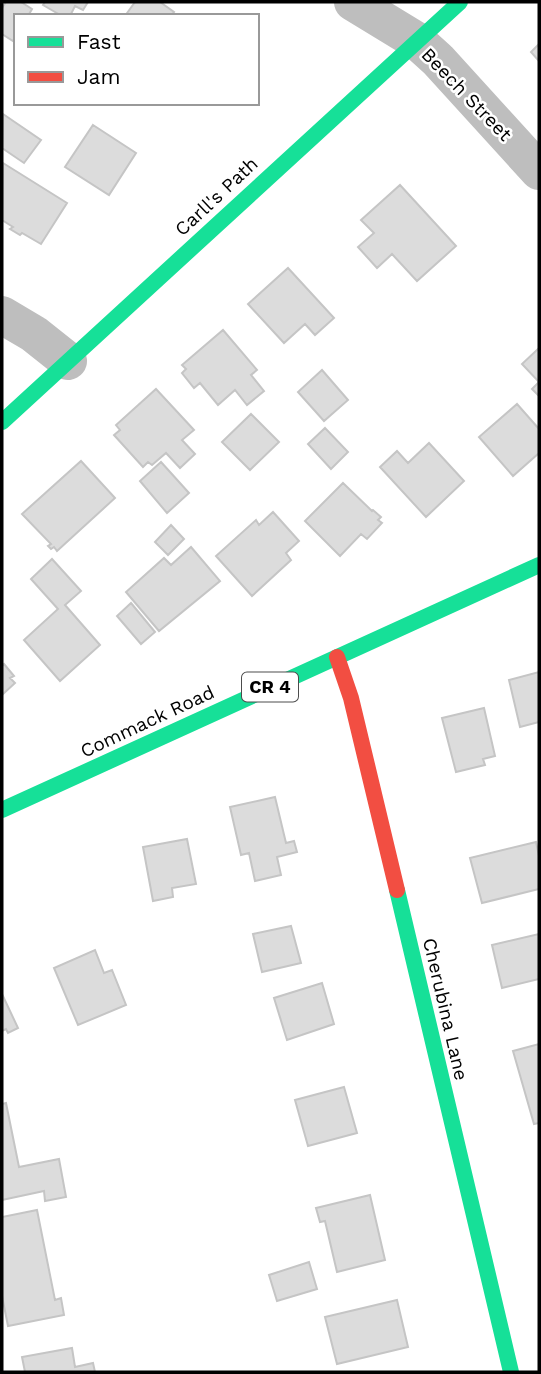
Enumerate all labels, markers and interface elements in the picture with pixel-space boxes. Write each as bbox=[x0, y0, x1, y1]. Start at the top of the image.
legend bbox=[14, 14, 259, 105]
text: Fast bbox=[77, 29, 121, 54]
street label: Beech Street bbox=[417, 43, 517, 146]
text: Jam bbox=[77, 64, 120, 89]
street label: Carll's Path bbox=[170, 152, 263, 241]
road number: CR 4 bbox=[242, 672, 298, 702]
street label: Commack Road bbox=[77, 680, 218, 763]
street label: Cherubina Lane bbox=[418, 936, 473, 1083]

